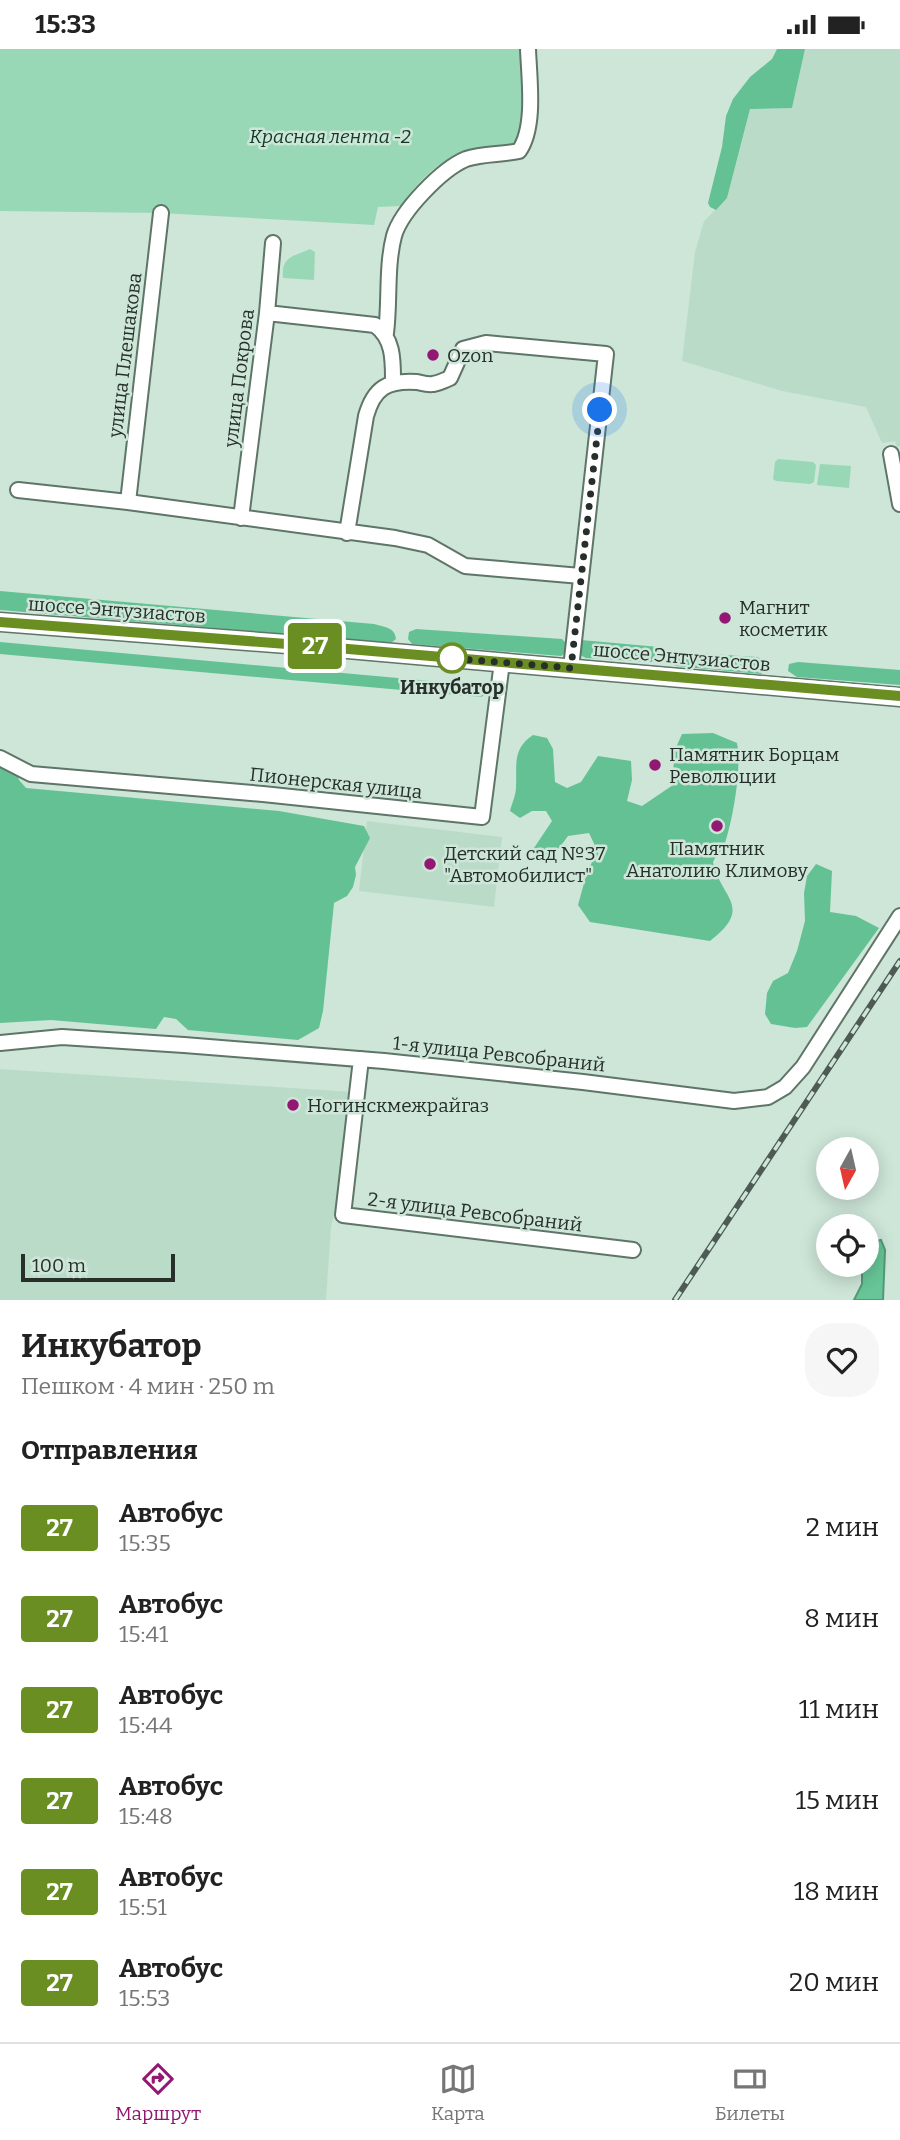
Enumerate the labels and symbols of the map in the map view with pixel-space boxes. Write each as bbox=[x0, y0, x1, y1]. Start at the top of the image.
park label: Красная лента -2 bbox=[249, 125, 411, 148]
street label: улица Плешакова bbox=[103, 271, 147, 440]
street label: улица Покрова bbox=[219, 307, 259, 450]
place label: Ozon bbox=[447, 344, 493, 367]
marker: Ozon bbox=[425, 347, 441, 363]
your location bbox=[582, 392, 617, 427]
street label: шоссе Энтузиастов bbox=[27, 592, 207, 628]
place label: Магнит косметик bbox=[739, 596, 829, 641]
marker: Магнит косметик bbox=[717, 610, 733, 626]
line badge: 27 bbox=[284, 623, 346, 669]
street label: шоссе Энтузиастов bbox=[592, 638, 772, 676]
marker: Инкубатор bbox=[437, 643, 467, 673]
place label: Инкубатор bbox=[400, 676, 504, 699]
place label: Памятник Борцам Революции bbox=[669, 743, 839, 788]
marker: Памятник Борцам Революции bbox=[647, 757, 663, 773]
street label: Пионерская улица bbox=[249, 762, 424, 804]
marker: Памятник Анатолию Климову bbox=[709, 818, 725, 834]
place label: Памятник Анатолию Климову bbox=[626, 837, 809, 882]
place label: Детский сад №37 "Автомобилист" bbox=[444, 842, 606, 887]
marker: Детский сад №37 "Автомобилист" bbox=[422, 856, 438, 872]
street label: 1-я улица Ревсобраний bbox=[392, 1031, 606, 1077]
place label: Ногинскмежрайгаз bbox=[307, 1094, 489, 1117]
marker: Ногинскмежрайгаз bbox=[285, 1097, 301, 1113]
north arrow bbox=[816, 1137, 878, 1201]
street label: 2-я улица Ревсобраний bbox=[366, 1187, 584, 1237]
scale bar bbox=[21, 1251, 175, 1283]

